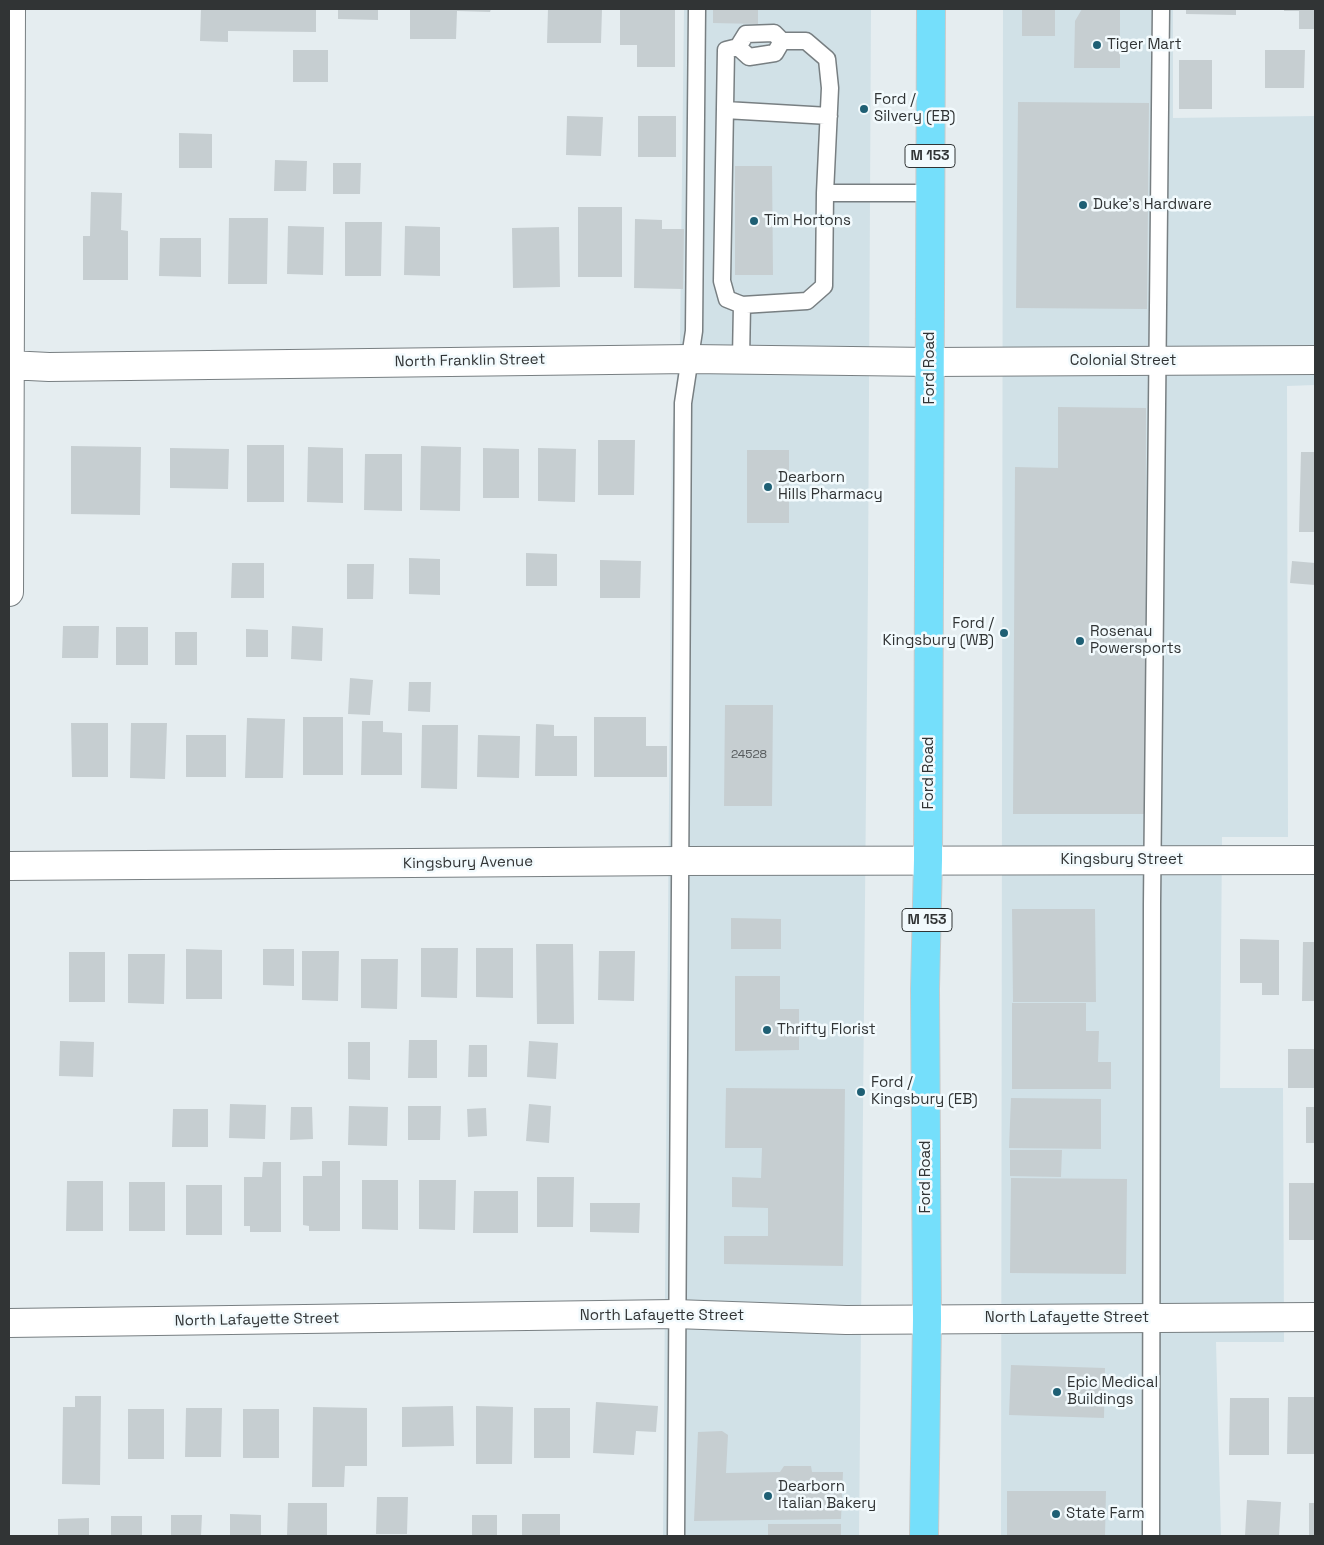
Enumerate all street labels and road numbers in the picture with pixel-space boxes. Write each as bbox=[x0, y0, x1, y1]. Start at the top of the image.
road number: M 153 bbox=[905, 144, 955, 168]
street label: Ford Road bbox=[921, 332, 939, 404]
street label: North Franklin Street bbox=[395, 351, 545, 371]
street label: Colonial Street bbox=[1070, 352, 1176, 370]
street label: Ford Road bbox=[920, 737, 938, 809]
street label: Kingsbury Street bbox=[1061, 851, 1183, 869]
street label: Kingsbury Avenue bbox=[403, 853, 533, 873]
road number: M 153 bbox=[902, 908, 952, 932]
street label: Ford Road bbox=[917, 1141, 935, 1213]
street label: North Lafayette Street bbox=[580, 1307, 744, 1325]
street label: North Lafayette Street bbox=[985, 1309, 1149, 1327]
street label: North Lafayette Street bbox=[175, 1310, 339, 1330]

